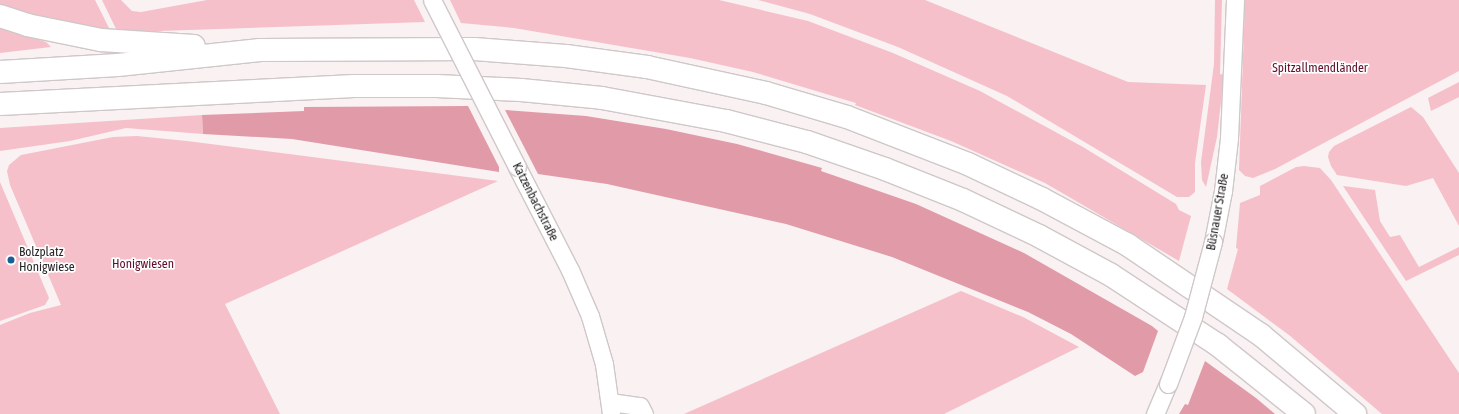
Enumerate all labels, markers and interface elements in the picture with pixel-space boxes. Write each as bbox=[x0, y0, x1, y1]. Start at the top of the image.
park label: Spitzallmendländer bbox=[1272, 60, 1368, 76]
street label: Katzenbachstraße bbox=[509, 160, 561, 244]
street label: Büsnauer Straße bbox=[1204, 172, 1232, 252]
place label: Bolzplatz Honigwiese bbox=[19, 245, 75, 276]
marker: Bolzplatz Honigwiese bbox=[6, 255, 16, 265]
park label: Honigwiesen bbox=[112, 256, 174, 272]

